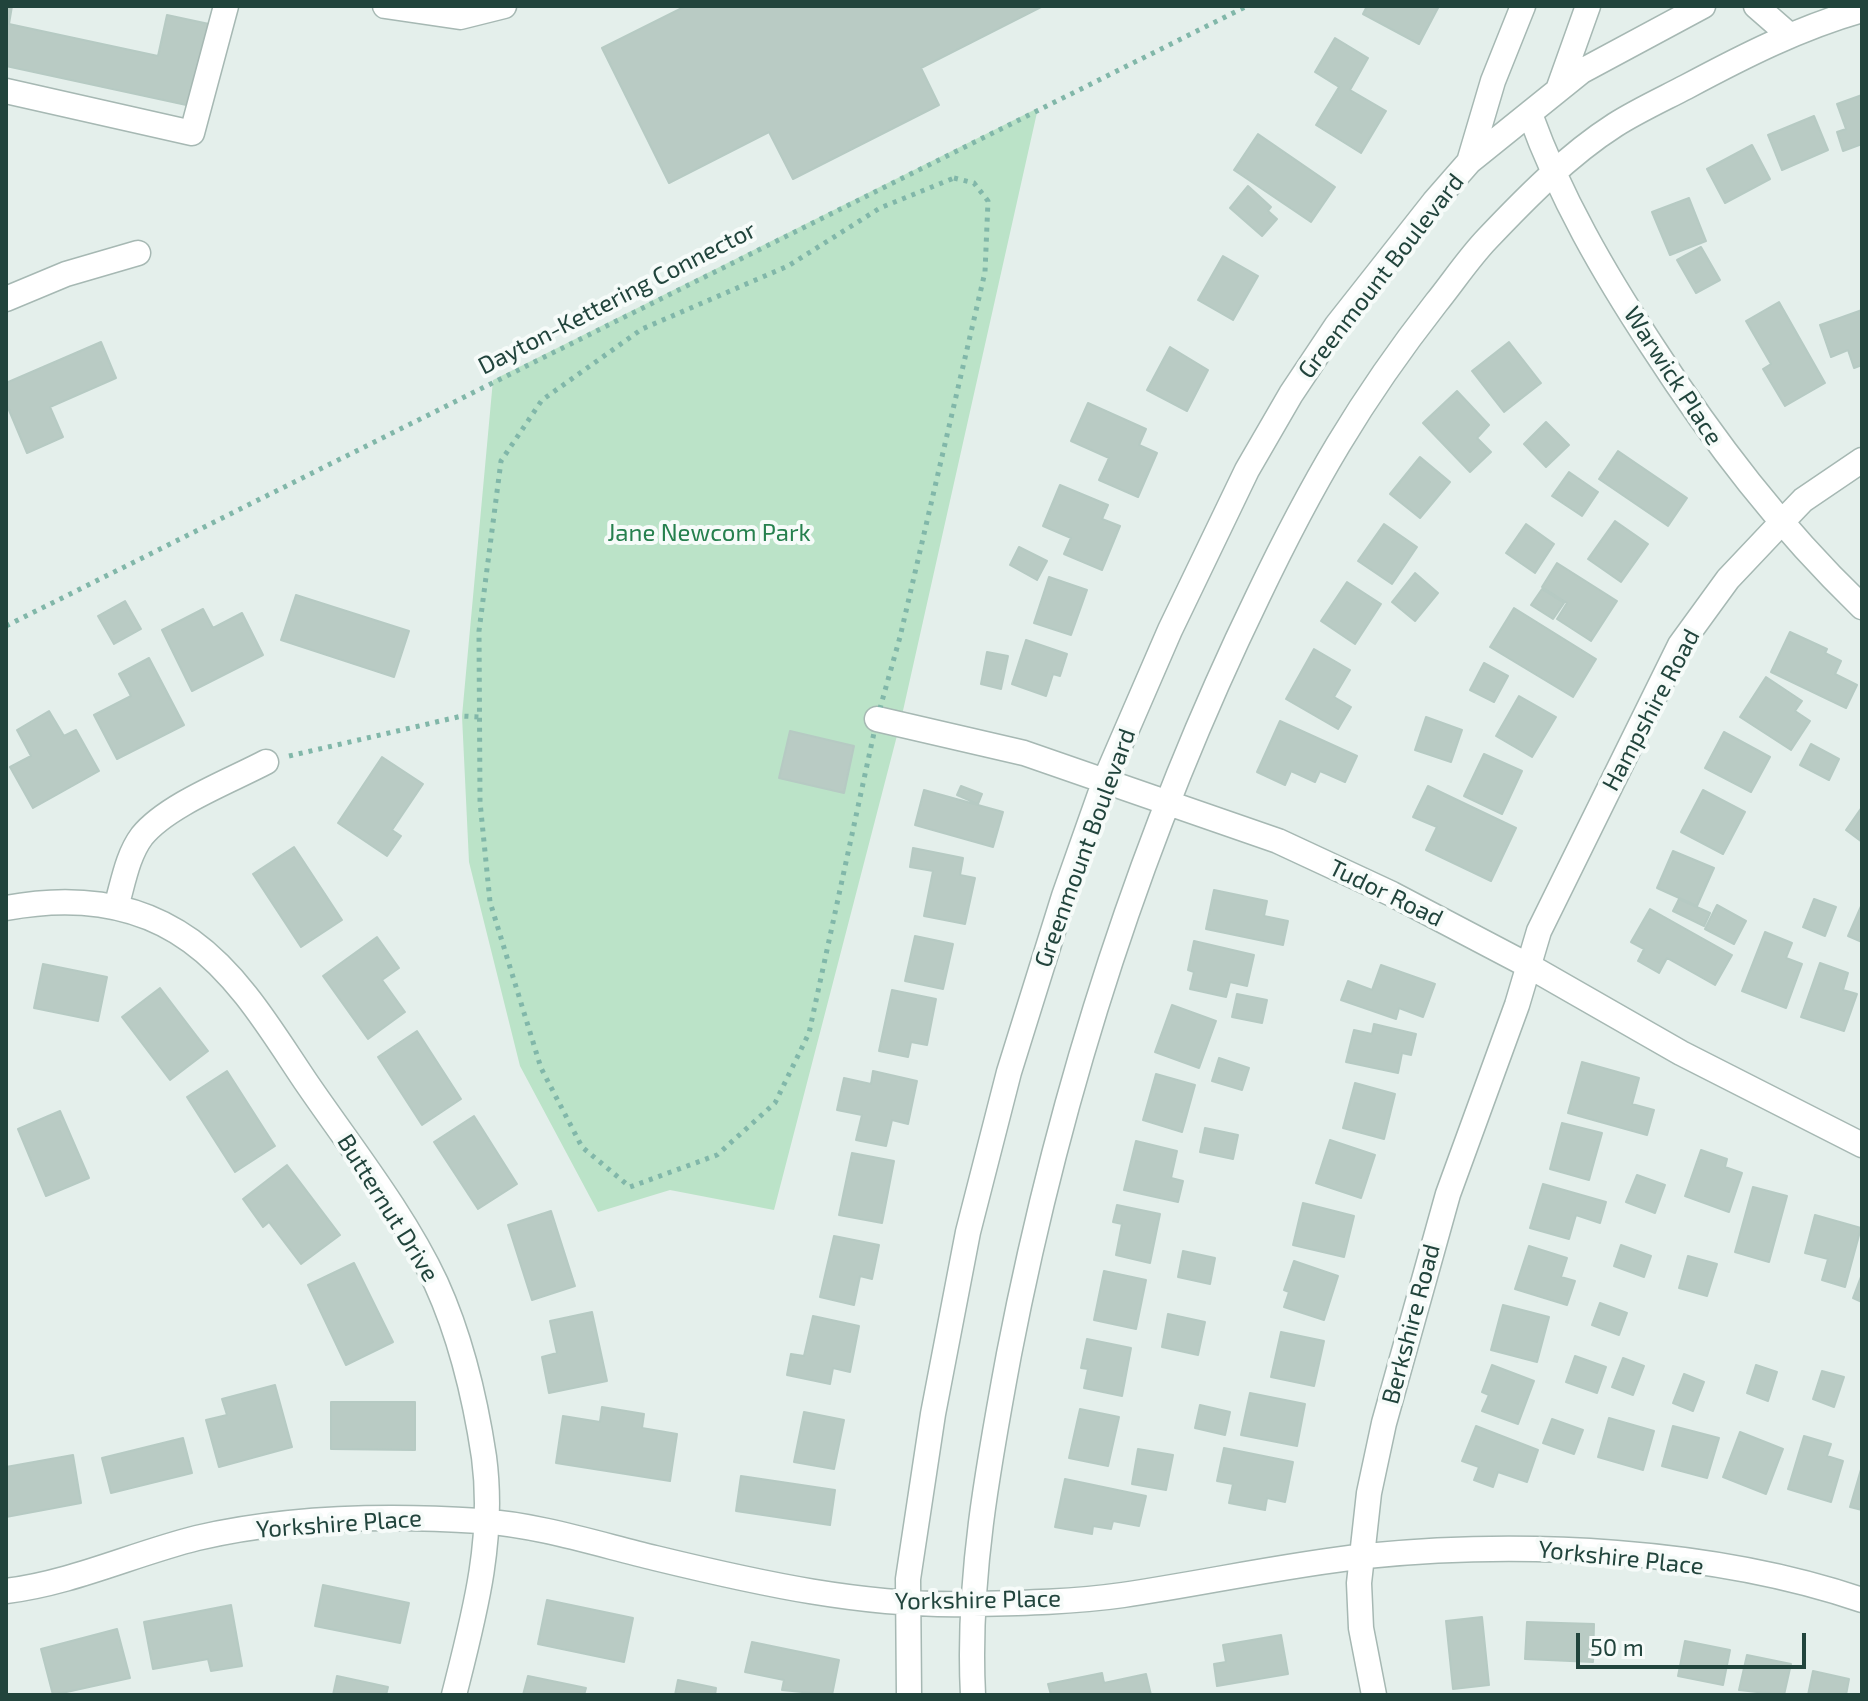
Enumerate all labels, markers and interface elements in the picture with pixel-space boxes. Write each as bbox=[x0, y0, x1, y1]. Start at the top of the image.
street label: Greenmount Boulevard bbox=[1292, 168, 1470, 384]
street label: Dayton-Kettering Connector bbox=[473, 215, 761, 381]
street label: Warwick Place bbox=[1618, 301, 1728, 451]
park label: Jane Newcom Park bbox=[607, 519, 811, 547]
street label: Hampshire Road bbox=[1596, 624, 1706, 796]
street label: Greenmount Boulevard bbox=[1028, 725, 1142, 971]
street label: Tudor Road bbox=[1324, 853, 1448, 933]
street label: Butternut Drive bbox=[331, 1129, 445, 1287]
street label: Berkshire Road bbox=[1376, 1241, 1446, 1407]
street label: Yorkshire Place bbox=[255, 1504, 423, 1544]
street label: Yorkshire Place bbox=[1537, 1535, 1705, 1581]
street label: Yorkshire Place bbox=[895, 1584, 1061, 1616]
scale bar bbox=[1580, 1617, 1810, 1667]
text: 50 m bbox=[1590, 1632, 1644, 1661]

